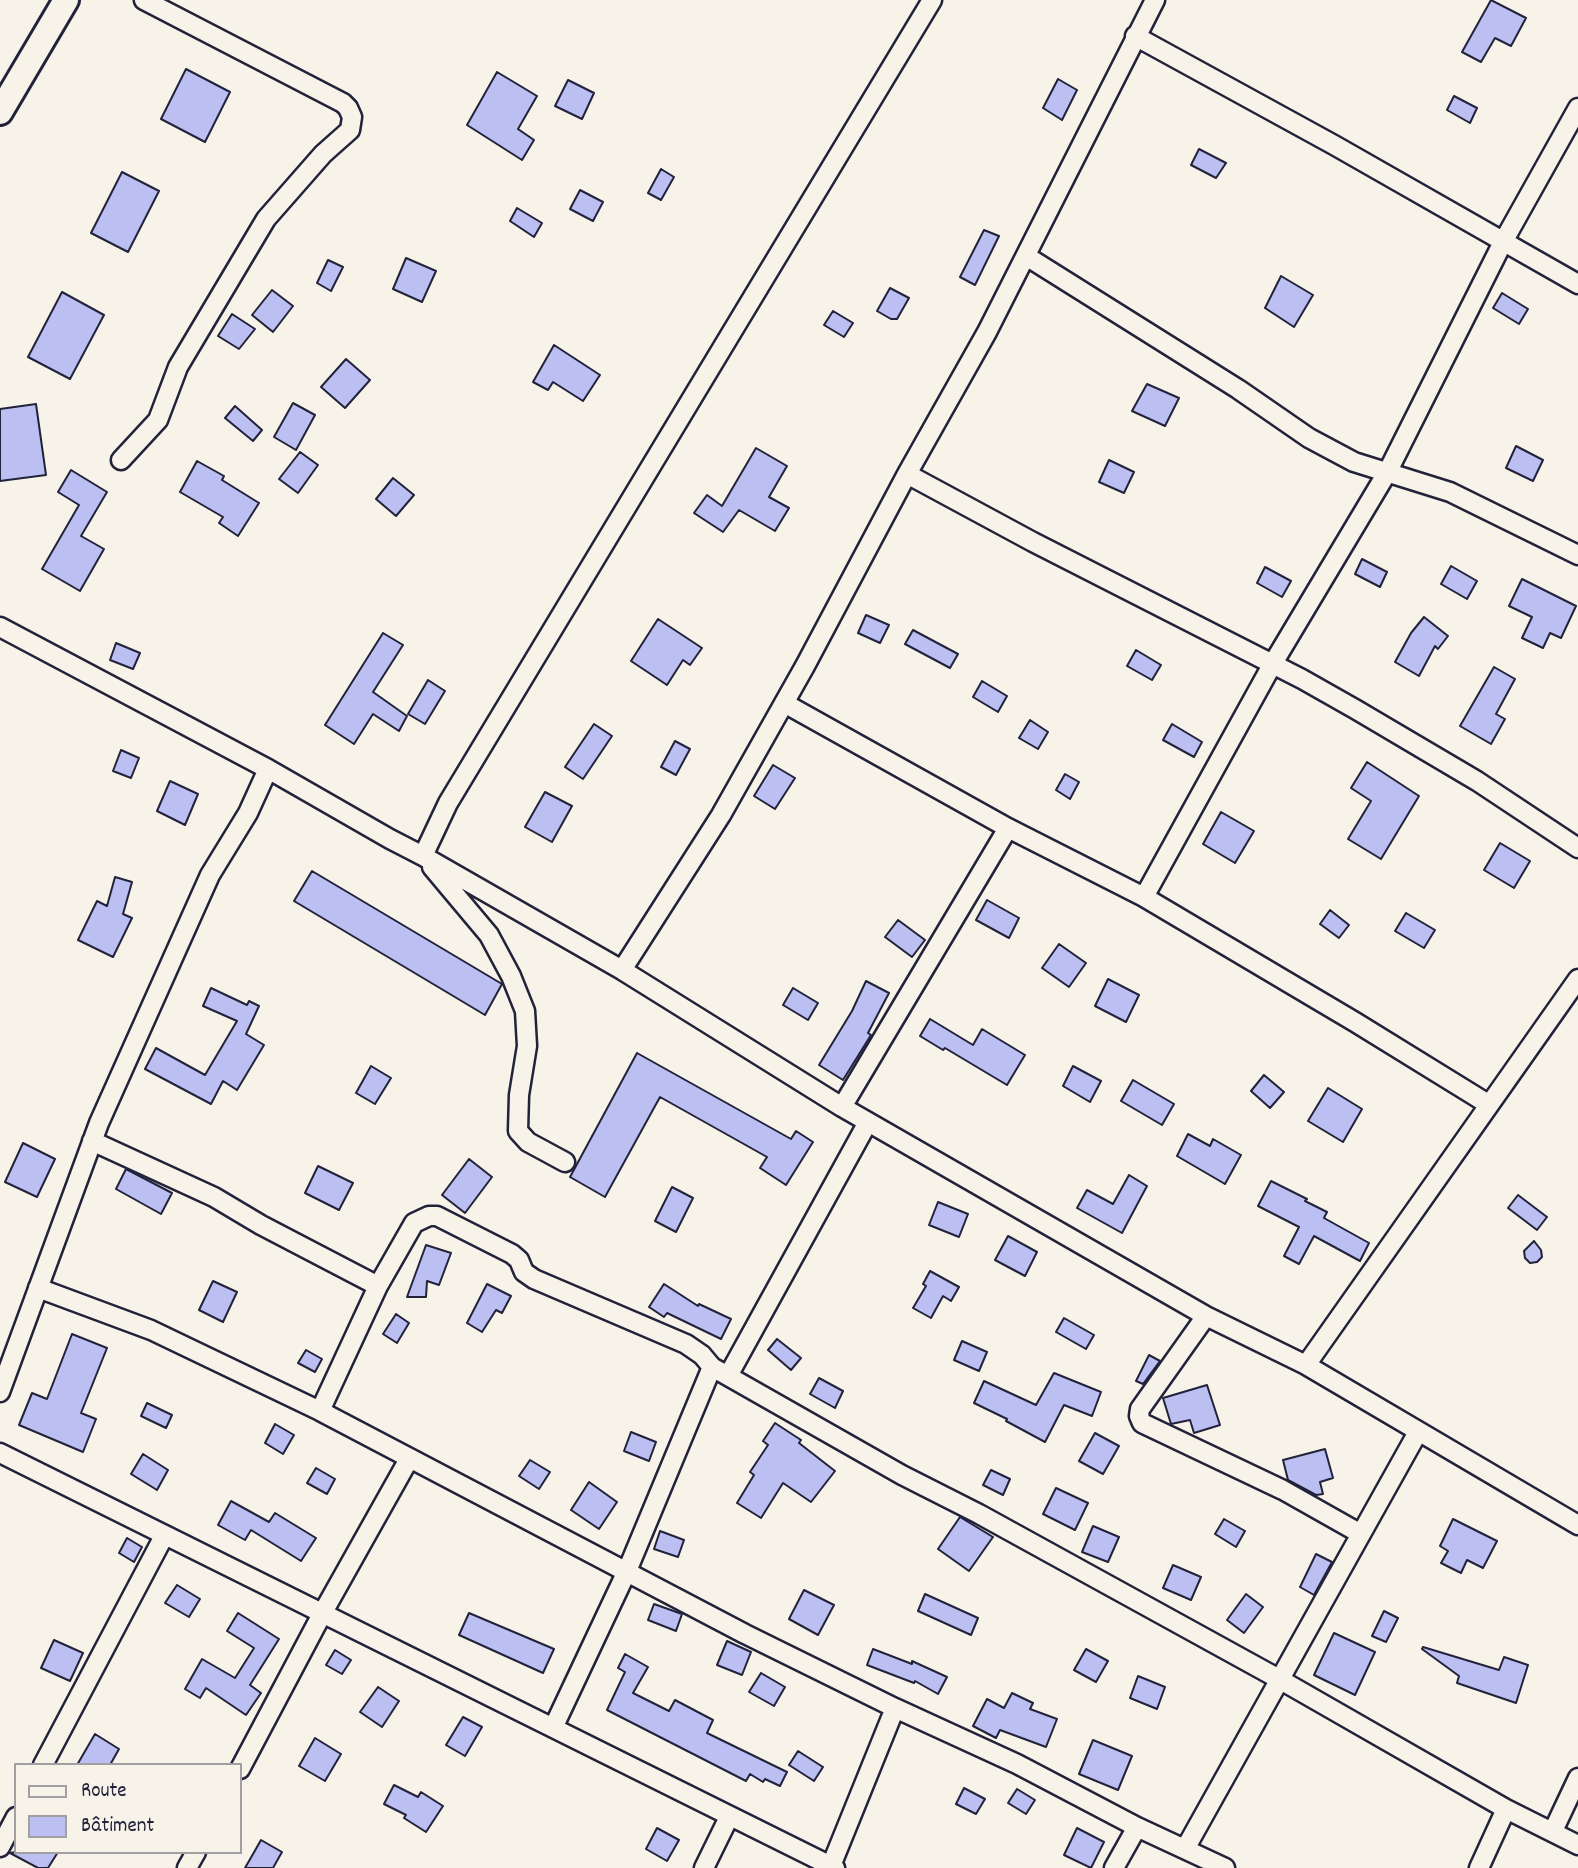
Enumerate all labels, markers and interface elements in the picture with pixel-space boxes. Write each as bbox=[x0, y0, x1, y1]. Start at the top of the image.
legend bbox=[14, 1763, 242, 1854]
text: Route bbox=[81, 1777, 127, 1807]
text: Bâtiment bbox=[81, 1812, 154, 1842]

